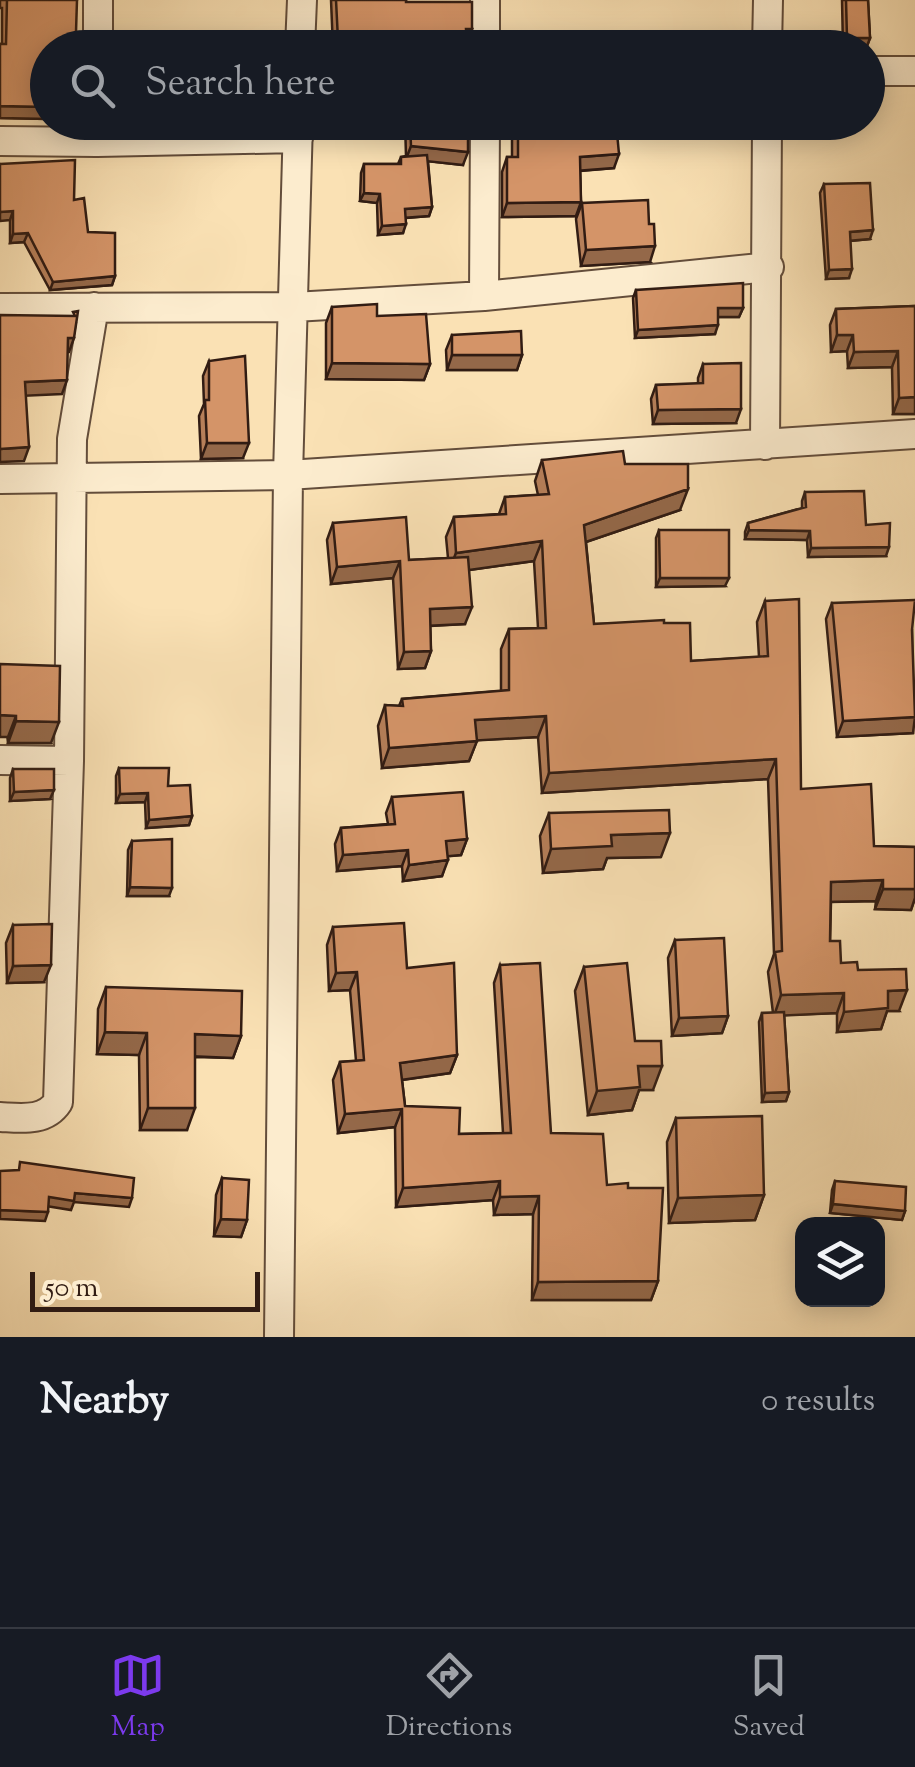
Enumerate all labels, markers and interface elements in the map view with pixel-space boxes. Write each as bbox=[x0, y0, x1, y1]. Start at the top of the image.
search box bbox=[30, 30, 885, 140]
icon: search bbox=[65, 58, 120, 113]
text: Search here bbox=[145, 58, 336, 112]
map controls bbox=[795, 1217, 885, 1307]
button: layers bbox=[795, 1217, 885, 1307]
scale bar bbox=[30, 1267, 260, 1312]
text: 50 m bbox=[45, 1269, 99, 1309]
text: Nearby bbox=[40, 1372, 169, 1432]
text: 0 results bbox=[761, 1379, 875, 1425]
tab: Map bbox=[110, 1648, 165, 1748]
tab: Directions bbox=[386, 1648, 512, 1748]
tab: Saved bbox=[733, 1648, 805, 1748]

